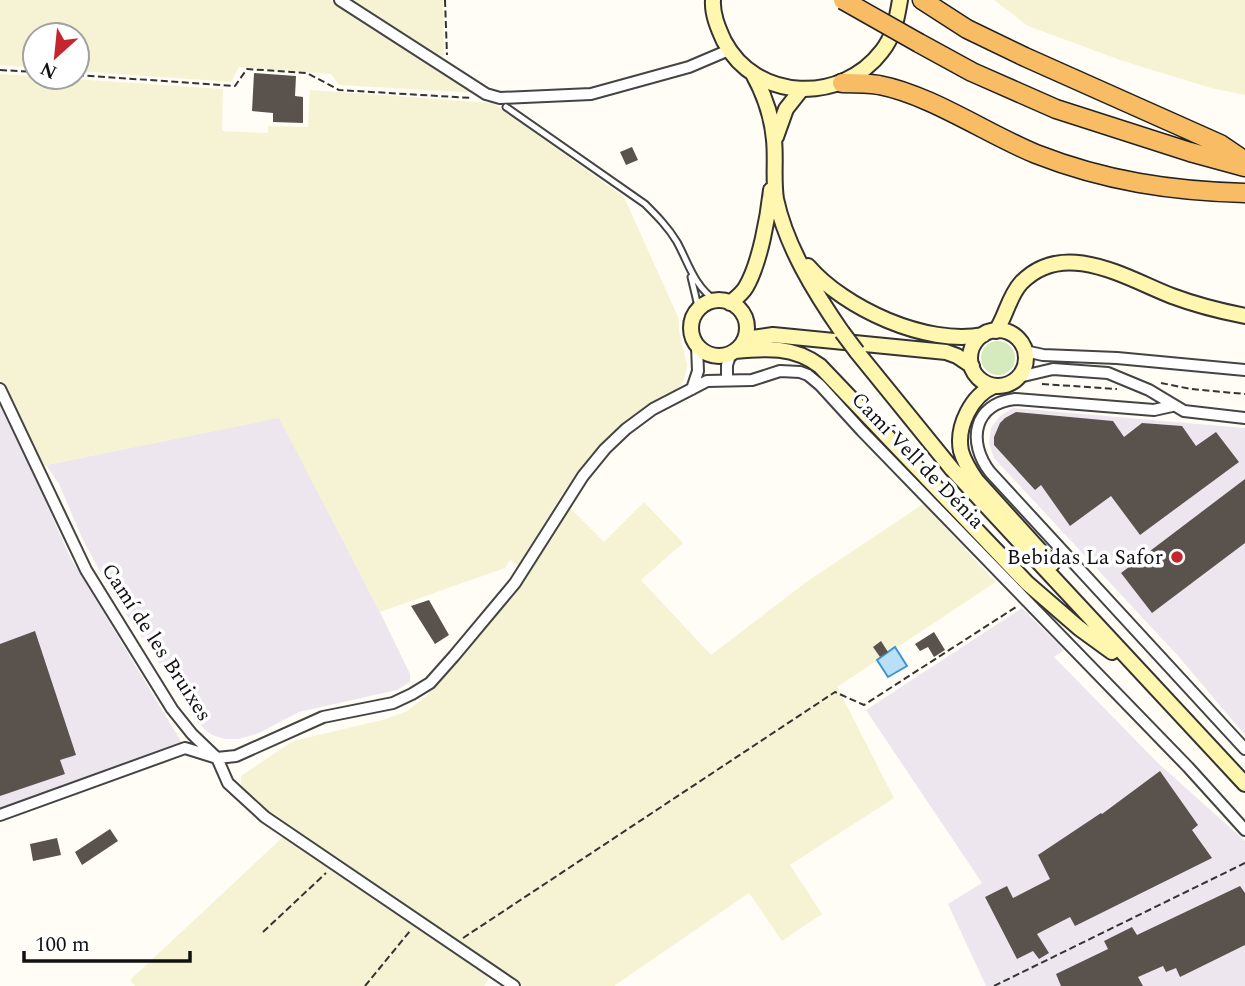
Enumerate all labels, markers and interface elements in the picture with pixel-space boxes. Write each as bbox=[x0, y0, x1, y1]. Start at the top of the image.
north arrow bbox=[21, 21, 91, 91]
text: N bbox=[35, 53, 62, 86]
street label: Camí Vell de Dénia bbox=[843, 385, 992, 537]
place label: Bebidas La Safor bbox=[1007, 542, 1163, 574]
marker: Bebidas La Safor bbox=[1169, 549, 1185, 565]
street label: Camí de les Bruixes bbox=[93, 557, 219, 728]
scale bar bbox=[24, 920, 191, 964]
text: 100 m bbox=[35, 929, 90, 961]

